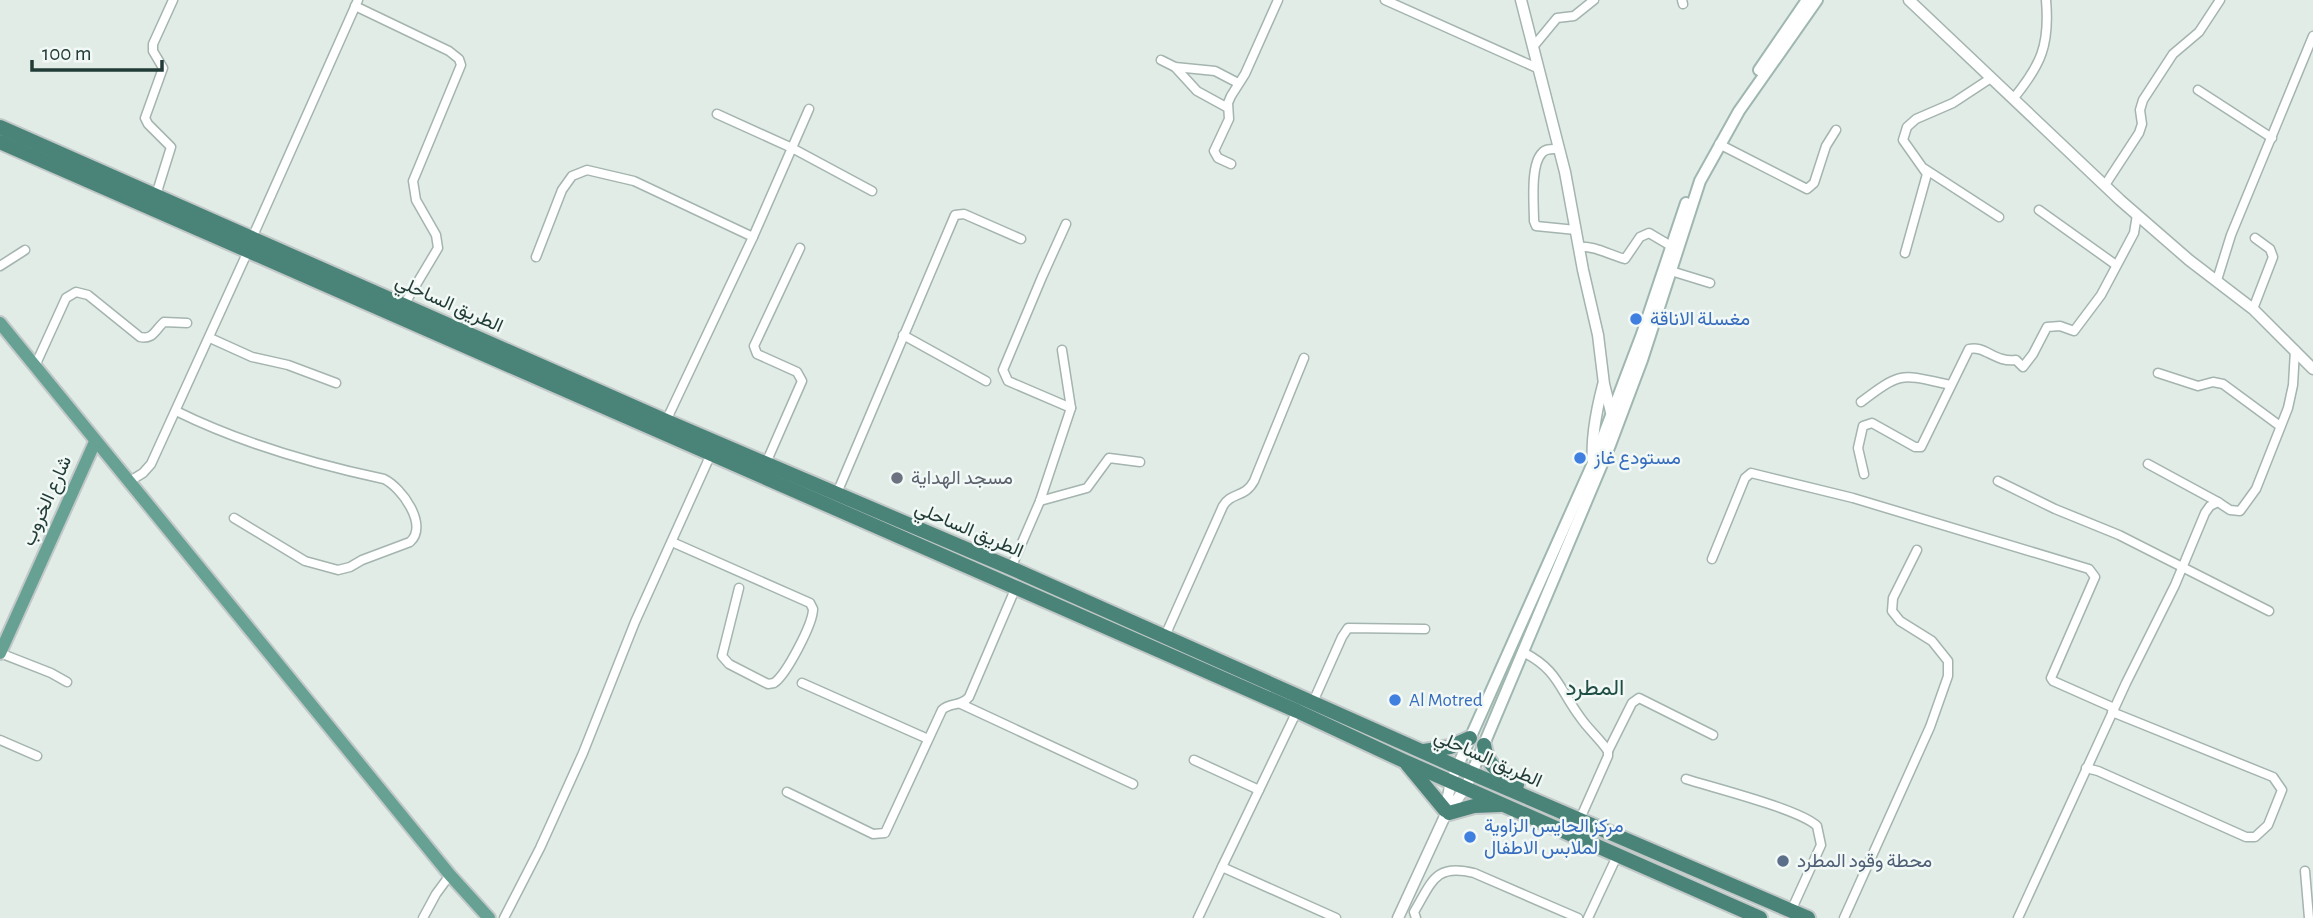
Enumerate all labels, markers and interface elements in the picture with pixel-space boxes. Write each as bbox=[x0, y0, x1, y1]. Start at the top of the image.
scale bar bbox=[32, 28, 161, 72]
text: 100 m bbox=[42, 43, 92, 64]
street label: الطريق الساحلي bbox=[390, 272, 506, 341]
place label: مغسلة الاناقة bbox=[1650, 310, 1750, 329]
marker: مغسلة الاناقة bbox=[1628, 311, 1644, 327]
place label: مستودع غاز bbox=[1593, 449, 1681, 470]
marker: مستودع غاز bbox=[1572, 450, 1588, 466]
street label: شارع الخروب bbox=[19, 453, 77, 550]
place label: مسجد الهداية bbox=[911, 469, 1013, 489]
marker: مسجد الهداية bbox=[889, 470, 905, 486]
street label: الطريق الساحلي bbox=[910, 499, 1026, 566]
district label: المطرد bbox=[1566, 677, 1624, 702]
place label: Al Motred bbox=[1409, 691, 1483, 710]
marker: Al Motred bbox=[1387, 692, 1403, 708]
street label: الطريق الساحلي bbox=[1429, 727, 1545, 796]
place label: مركز الحايس الزاوية لملابس الاطفال bbox=[1484, 817, 1624, 859]
marker: مركز الحايس الزاوية لملابس الاطفال bbox=[1462, 829, 1478, 845]
place label: محطة وقود المطرد bbox=[1797, 852, 1932, 872]
marker: محطة وقود المطرد bbox=[1775, 853, 1791, 869]

